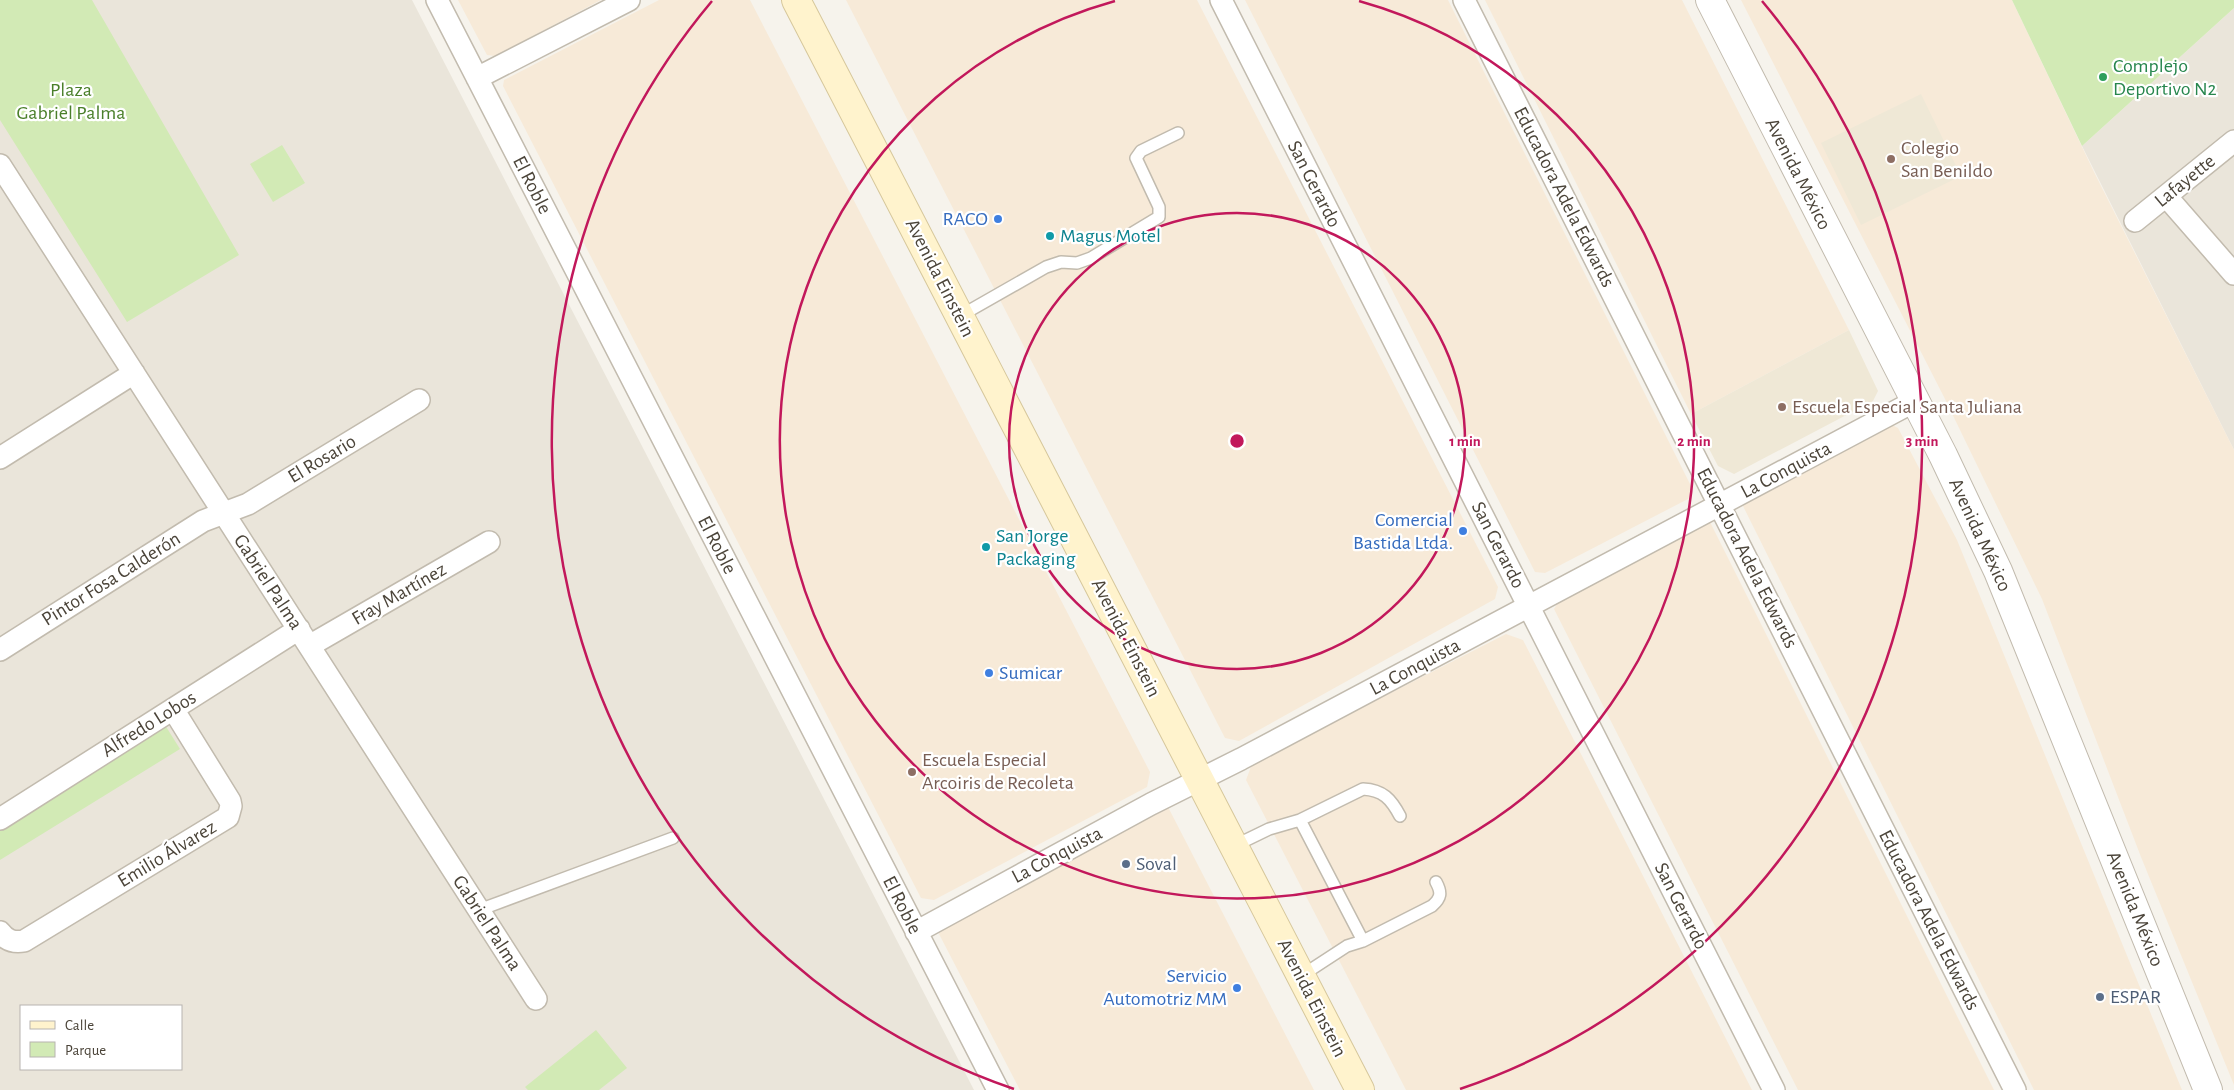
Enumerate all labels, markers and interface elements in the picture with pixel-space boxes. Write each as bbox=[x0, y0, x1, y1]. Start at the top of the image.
place label: Complejo Deportivo N2 bbox=[2113, 56, 2217, 99]
marker: Complejo Deportivo N2 bbox=[2097, 71, 2109, 83]
park label: Plaza Gabriel Palma bbox=[16, 80, 126, 123]
street label: Educadora Adela Edwards bbox=[1510, 104, 1618, 290]
street label: Avenida México bbox=[1761, 115, 1835, 233]
street label: San Gerardo bbox=[1284, 137, 1344, 231]
place label: Colegio San Benildo bbox=[1901, 138, 1993, 181]
street label: Lafayette bbox=[2151, 151, 2219, 211]
street label: El Roble bbox=[509, 153, 555, 217]
marker: Colegio San Benildo bbox=[1885, 153, 1897, 165]
place label: RACO bbox=[943, 209, 988, 229]
marker: RACO bbox=[992, 213, 1004, 225]
street label: Avenida Einstein bbox=[902, 216, 978, 340]
place label: Magus Motel bbox=[1060, 226, 1161, 246]
marker: Magus Motel bbox=[1044, 230, 1056, 242]
place label: Escuela Especial Santa Juliana bbox=[1792, 397, 2022, 417]
marker: Escuela Especial Santa Juliana bbox=[1776, 401, 1788, 413]
street label: El Rosario bbox=[284, 431, 360, 487]
centre of rings bbox=[1228, 432, 1246, 450]
text: 1 min bbox=[1449, 434, 1481, 449]
text: 2 min bbox=[1677, 434, 1711, 449]
text: 3 min bbox=[1906, 434, 1938, 449]
street label: La Conquista bbox=[1738, 438, 1834, 502]
street label: Educadora Adela Edwards bbox=[1693, 465, 1801, 651]
street label: Avenida México bbox=[1945, 475, 2015, 595]
street label: San Gerardo bbox=[1468, 498, 1528, 592]
place label: Comercial Bastida Ltda. bbox=[1353, 510, 1453, 553]
street label: El Roble bbox=[694, 513, 740, 577]
marker: Comercial Bastida Ltda. bbox=[1457, 525, 1469, 537]
place label: San Jorge Packaging bbox=[996, 526, 1076, 569]
street label: Pintor Fosa Calderón bbox=[38, 528, 184, 630]
street label: Gabriel Palma bbox=[230, 531, 306, 633]
marker: San Jorge Packaging bbox=[980, 541, 992, 553]
street label: Fray Martínez bbox=[348, 559, 450, 629]
street label: Avenida Einstein bbox=[1088, 576, 1164, 700]
street label: La Conquista bbox=[1367, 635, 1463, 699]
place label: Sumicar bbox=[999, 663, 1063, 683]
marker: Sumicar bbox=[983, 667, 995, 679]
street label: Alfredo Lobos bbox=[98, 687, 200, 761]
place label: Escuela Especial Arcoiris de Recoleta bbox=[922, 750, 1074, 793]
marker: Escuela Especial Arcoiris de Recoleta bbox=[906, 766, 918, 778]
street label: Emilio Álvarez bbox=[114, 816, 220, 891]
street label: La Conquista bbox=[1009, 823, 1105, 887]
street label: Educadora Adela Edwards bbox=[1875, 827, 1983, 1013]
street label: Avenida México bbox=[2103, 849, 2167, 969]
place label: Soval bbox=[1136, 854, 1177, 874]
marker: Soval bbox=[1120, 858, 1132, 870]
street label: San Gerardo bbox=[1651, 859, 1711, 953]
street label: Gabriel Palma bbox=[449, 872, 525, 974]
street label: El Roble bbox=[879, 873, 925, 937]
street label: Avenida Einstein bbox=[1274, 936, 1350, 1060]
place label: Servicio Automotriz MM bbox=[1103, 966, 1227, 1009]
marker: Servicio Automotriz MM bbox=[1231, 982, 1243, 994]
place label: ESPAR bbox=[2110, 987, 2161, 1007]
marker: ESPAR bbox=[2094, 991, 2106, 1003]
legend bbox=[20, 1005, 182, 1070]
text: Calle bbox=[65, 1018, 94, 1033]
text: Parque bbox=[65, 1043, 106, 1058]

